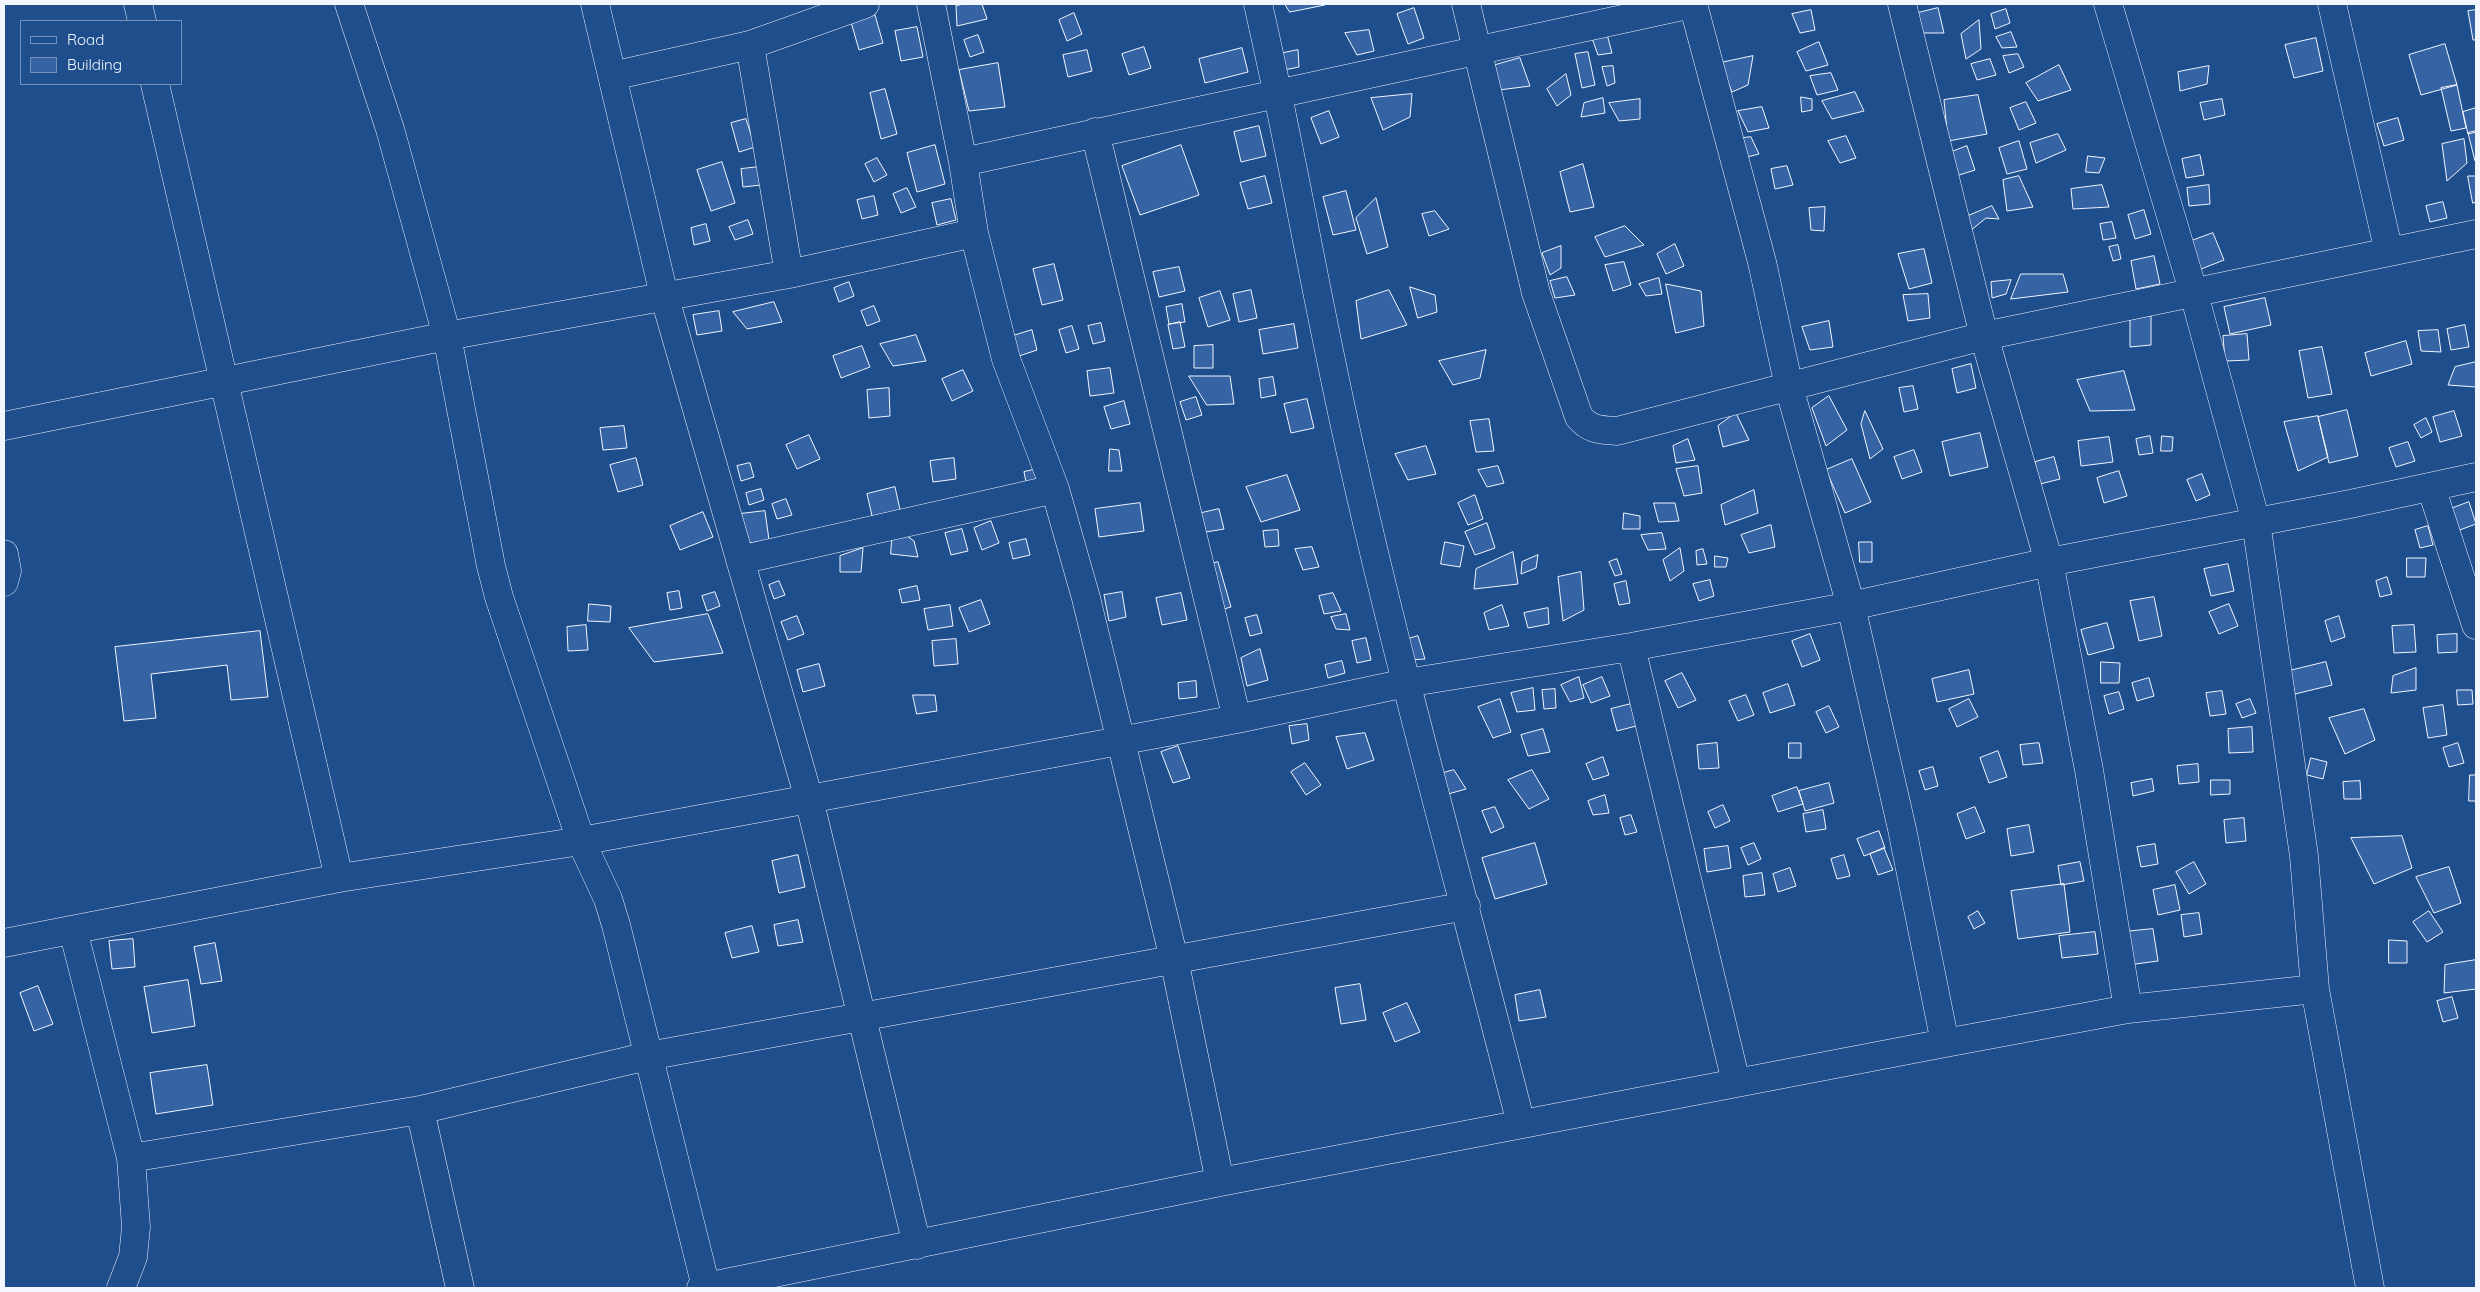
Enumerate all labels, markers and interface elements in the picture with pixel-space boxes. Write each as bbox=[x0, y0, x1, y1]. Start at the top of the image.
legend bbox=[20, 20, 182, 85]
text: Road bbox=[67, 30, 104, 49]
text: Building bbox=[67, 55, 122, 74]

